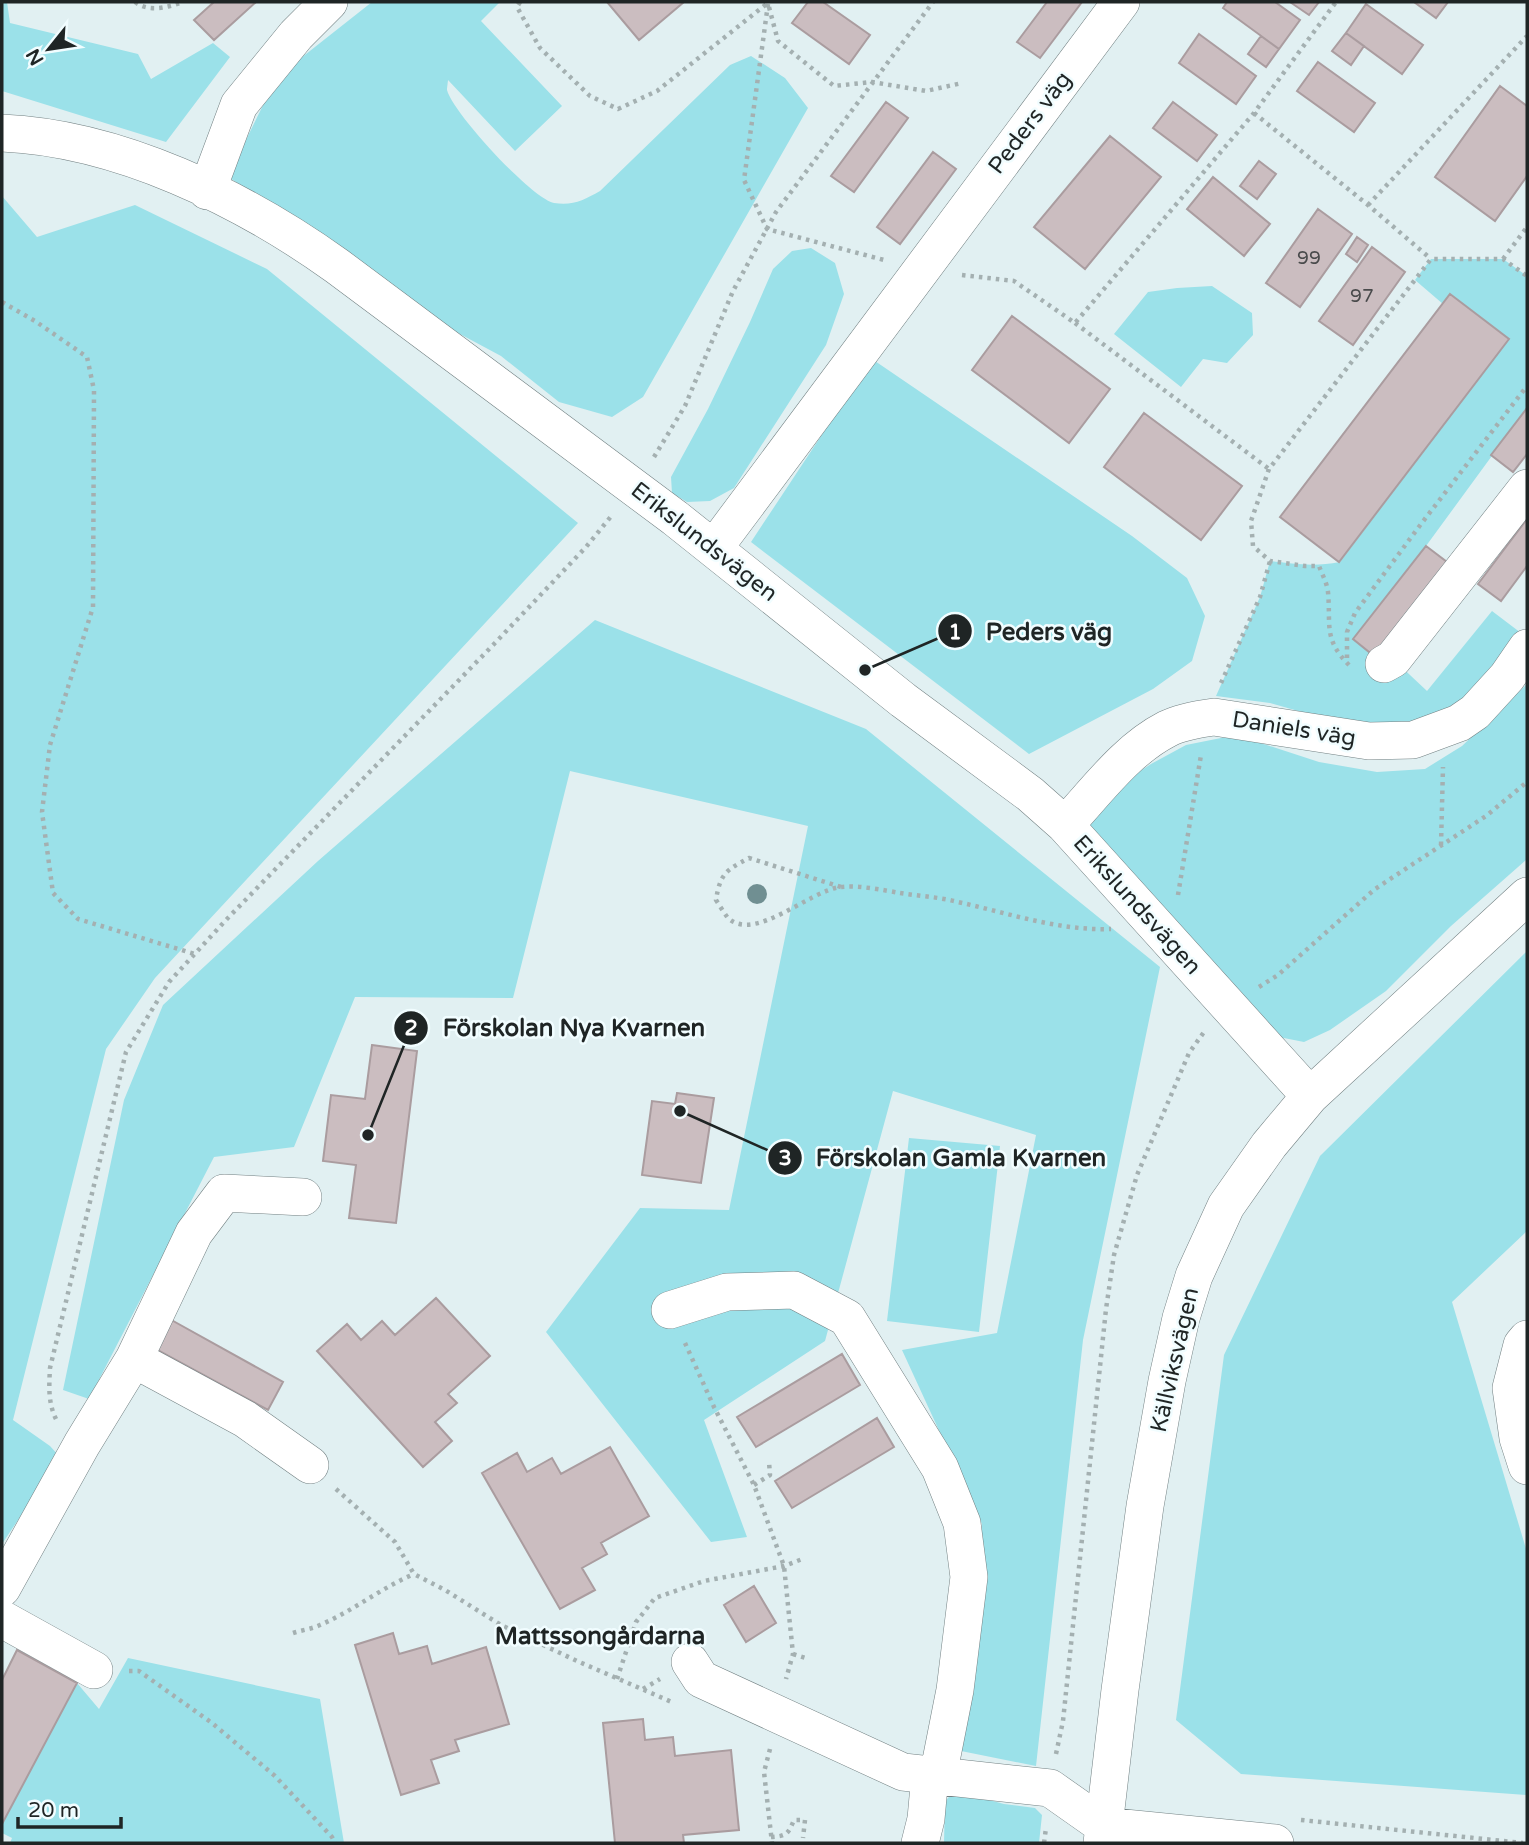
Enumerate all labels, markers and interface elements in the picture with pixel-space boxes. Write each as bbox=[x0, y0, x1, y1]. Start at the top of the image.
north arrow bbox=[14, 14, 84, 84]
text: N bbox=[22, 45, 48, 69]
street label: Peders väg bbox=[982, 66, 1078, 180]
house number: 99 bbox=[1297, 247, 1321, 269]
house number: 97 bbox=[1350, 285, 1374, 307]
street label: Erikslundsvägen bbox=[625, 476, 783, 608]
callout: Peders väg bbox=[937, 609, 1126, 654]
text: Peders väg bbox=[986, 618, 1112, 647]
text: 1 bbox=[948, 620, 962, 645]
street label: Daniels väg bbox=[1230, 705, 1358, 753]
street label: Erikslundsvägen bbox=[1067, 829, 1207, 981]
callout: Förskolan Nya Kvarnen bbox=[394, 1005, 719, 1050]
text: Förskolan Nya Kvarnen bbox=[443, 1014, 705, 1043]
text: 2 bbox=[404, 1016, 418, 1041]
callout: Förskolan Gamla Kvarnen bbox=[767, 1135, 1121, 1180]
text: Förskolan Gamla Kvarnen bbox=[816, 1144, 1106, 1173]
text: 3 bbox=[778, 1146, 792, 1171]
street label: Källviksvägen bbox=[1145, 1285, 1205, 1435]
district label: Mattssongårdarna bbox=[495, 1622, 705, 1651]
scale bar bbox=[18, 1786, 121, 1830]
text: 20 m bbox=[28, 1798, 79, 1823]

